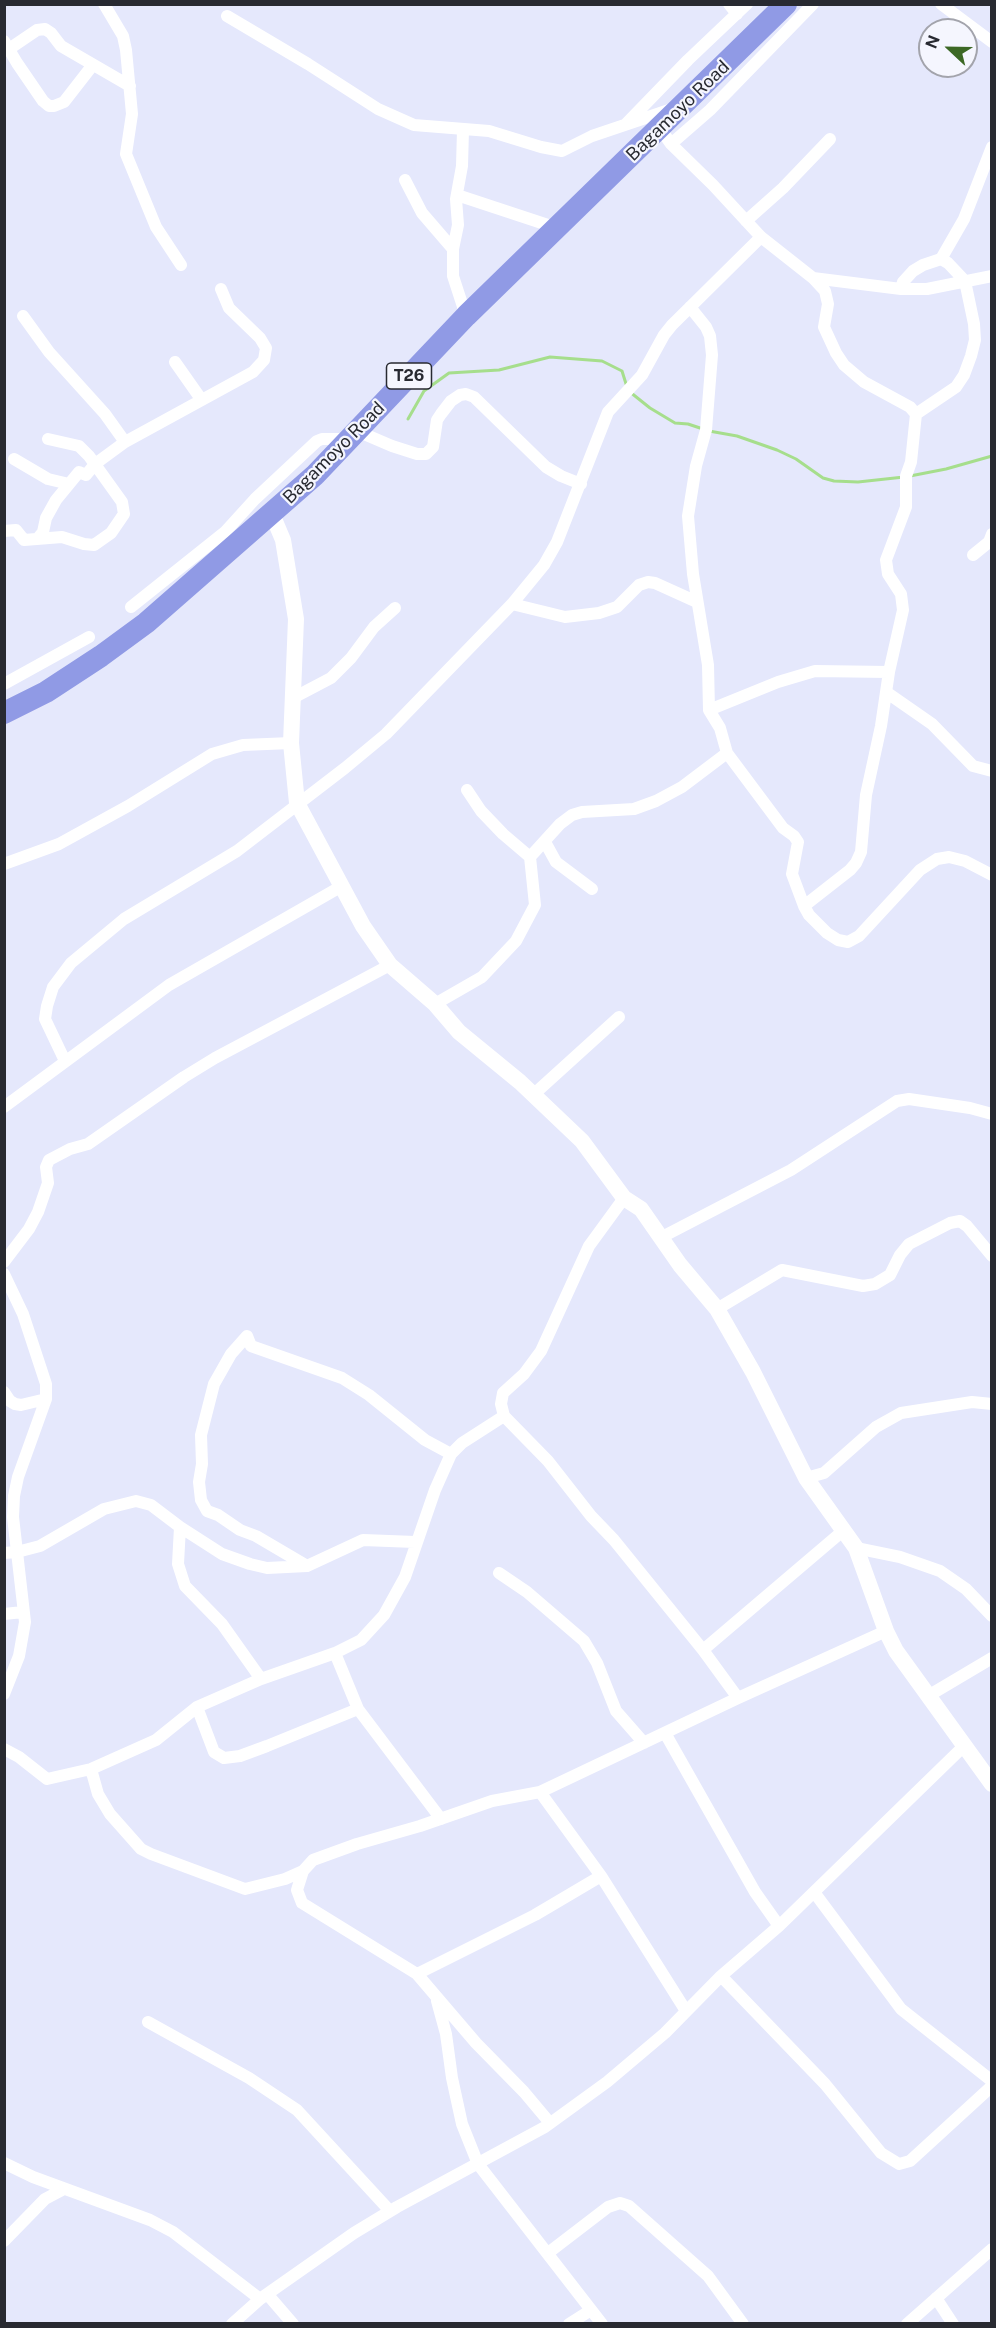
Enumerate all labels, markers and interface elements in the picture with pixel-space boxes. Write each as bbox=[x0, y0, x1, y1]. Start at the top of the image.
north arrow bbox=[918, 18, 978, 78]
text: N bbox=[922, 32, 944, 51]
street label: Bagamoyo Road bbox=[622, 56, 734, 166]
road number: T26 bbox=[386, 363, 432, 389]
street label: Bagamoyo Road bbox=[279, 398, 389, 508]

